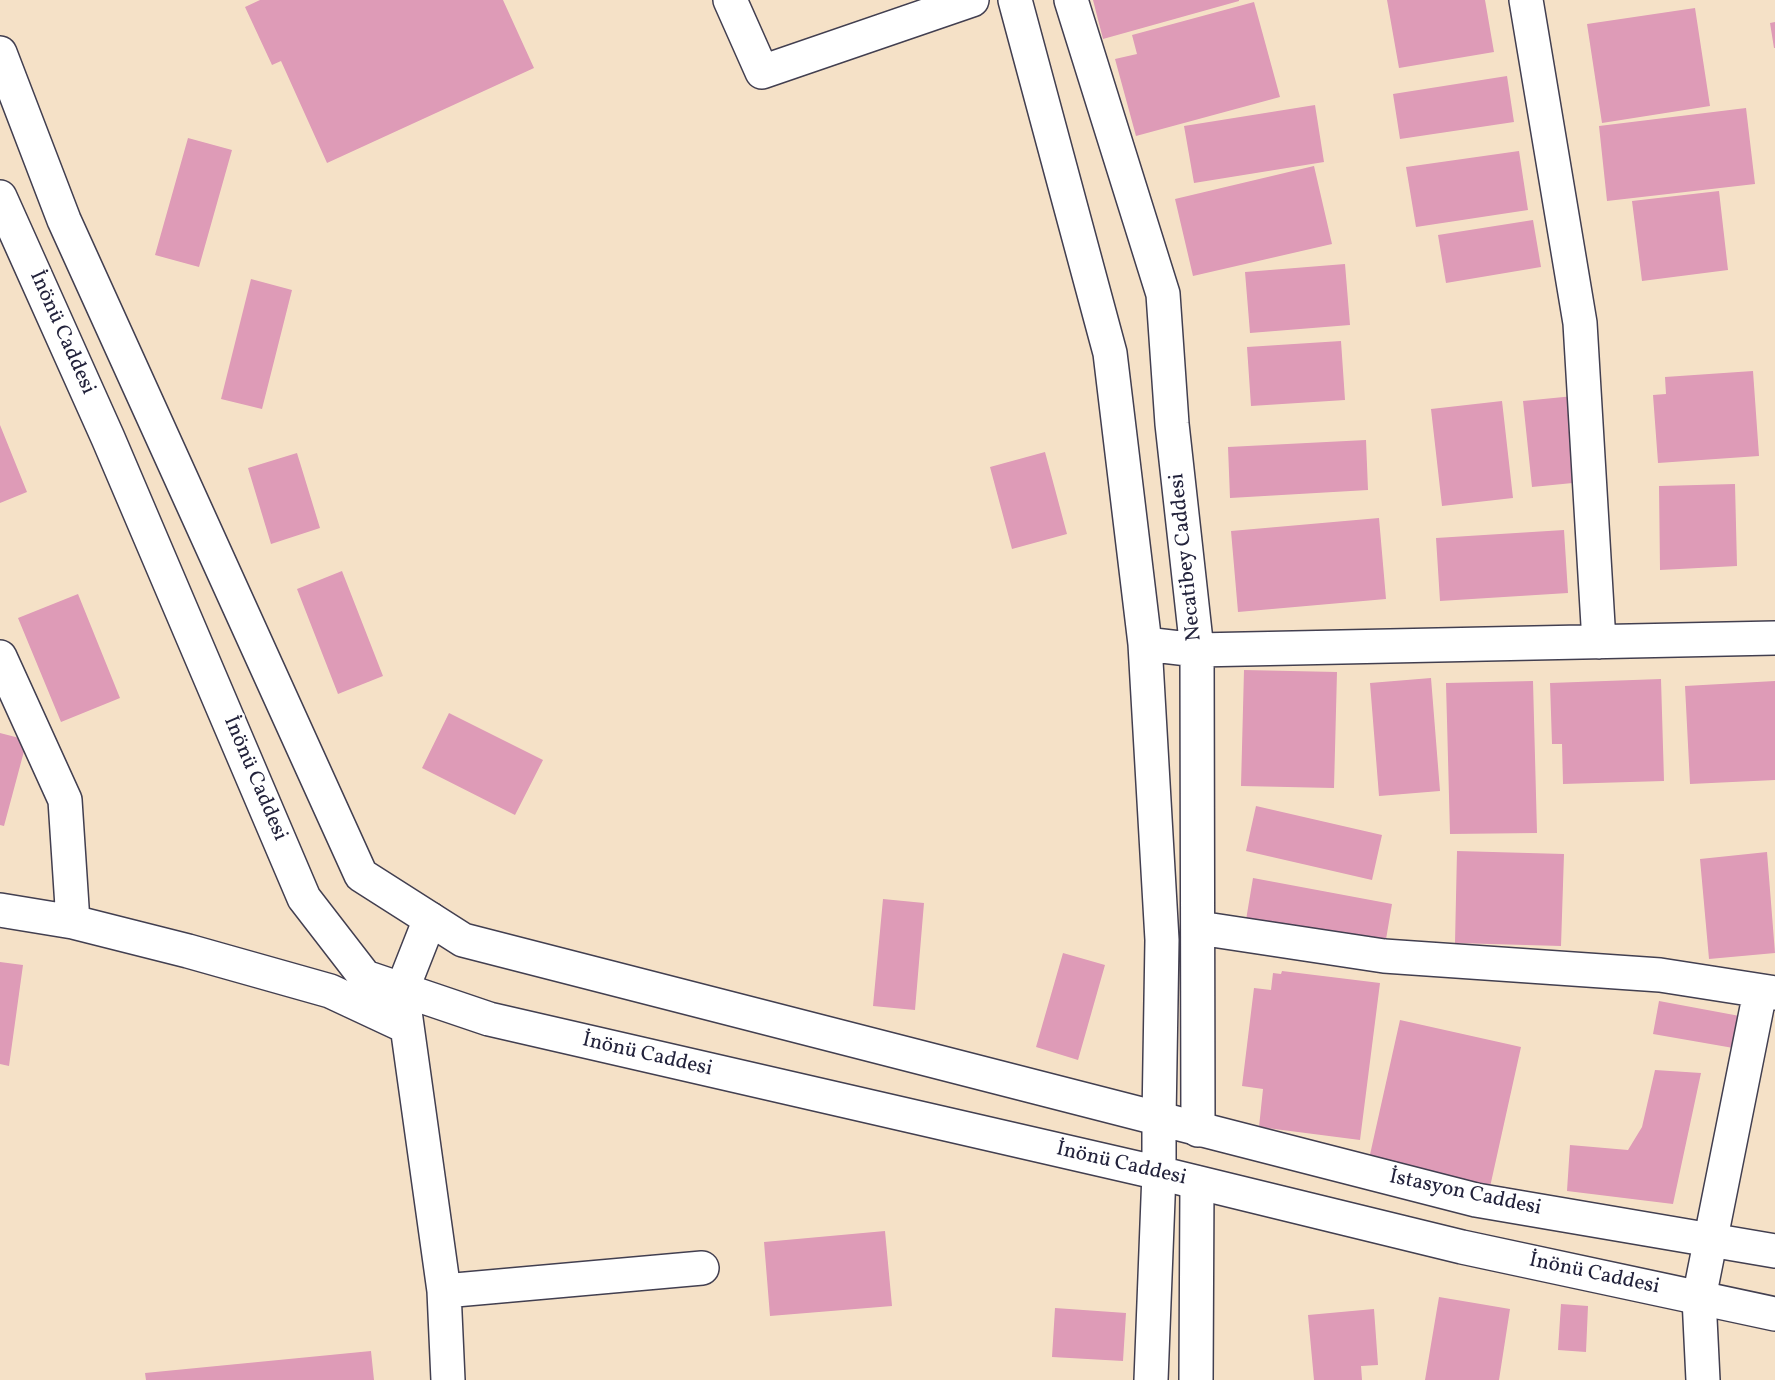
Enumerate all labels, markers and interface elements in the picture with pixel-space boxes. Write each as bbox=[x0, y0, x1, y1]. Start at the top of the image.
street label: İnönü Caddesi bbox=[22, 267, 100, 399]
street label: Necatibey Caddesi bbox=[1166, 472, 1208, 642]
street label: İnönü Caddesi bbox=[216, 713, 292, 845]
street label: İnönü Caddesi bbox=[579, 1029, 715, 1083]
street label: İnönü Caddesi bbox=[1053, 1138, 1189, 1192]
street label: İstasyon Caddesi bbox=[1387, 1166, 1543, 1222]
street label: İnönü Caddesi bbox=[1526, 1249, 1662, 1301]

